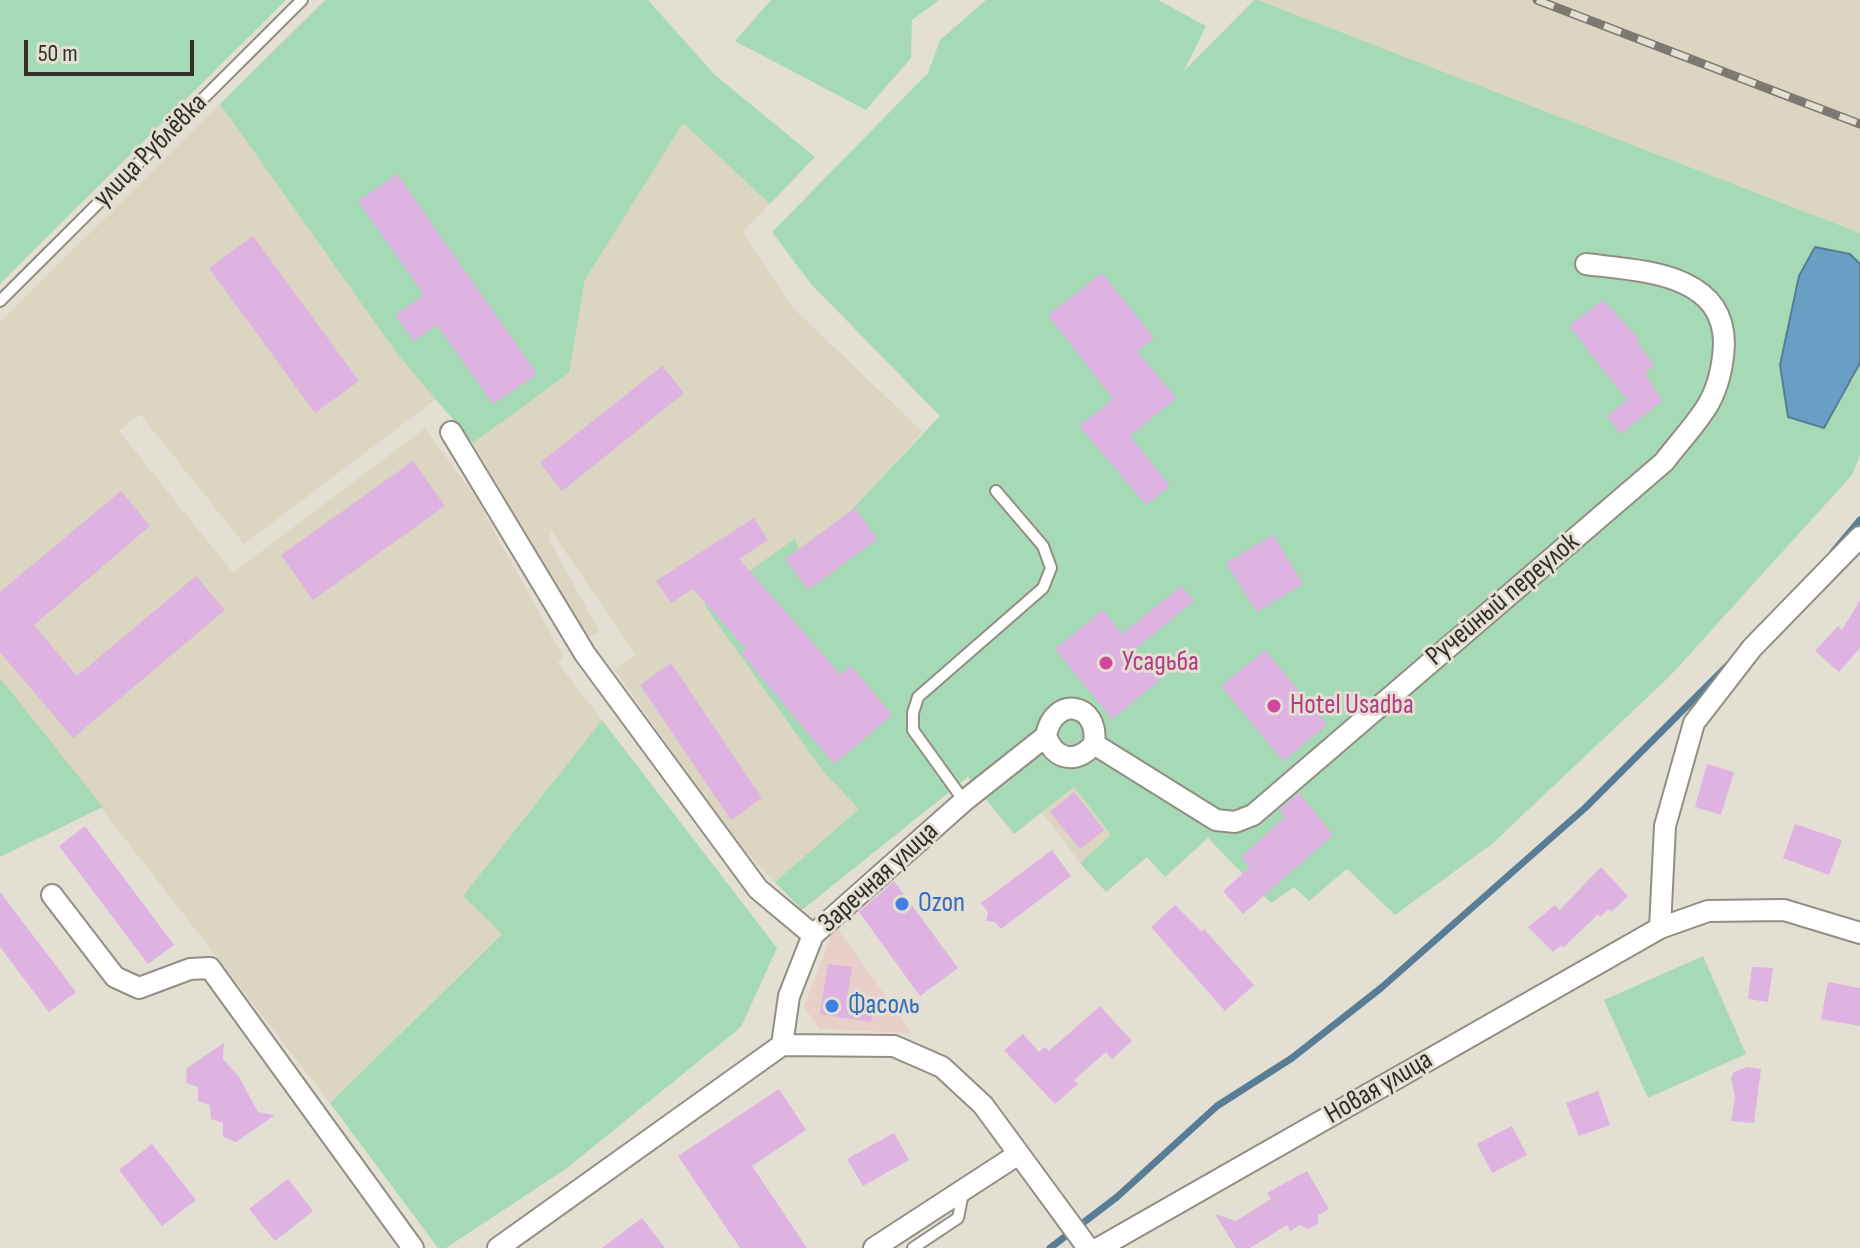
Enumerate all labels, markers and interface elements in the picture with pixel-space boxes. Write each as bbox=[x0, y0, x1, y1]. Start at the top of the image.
scale bar bbox=[28, 24, 198, 74]
text: 50 m bbox=[38, 39, 78, 68]
street label: улица Рублёвка bbox=[87, 87, 215, 215]
street label: Ручейный переулок bbox=[1420, 526, 1586, 674]
place label: Усадьба bbox=[1122, 646, 1199, 680]
marker: Усадьба bbox=[1097, 654, 1115, 672]
place label: Hotel Usadba bbox=[1290, 689, 1414, 723]
marker: Hotel Usadba bbox=[1265, 697, 1283, 715]
street label: Заречная улица bbox=[812, 815, 946, 941]
place label: Ozon bbox=[918, 887, 965, 921]
marker: Ozon bbox=[893, 895, 911, 913]
place label: Фасоль bbox=[848, 989, 920, 1023]
marker: Фасоль bbox=[823, 997, 841, 1015]
street label: Новая улица bbox=[1319, 1044, 1439, 1132]

